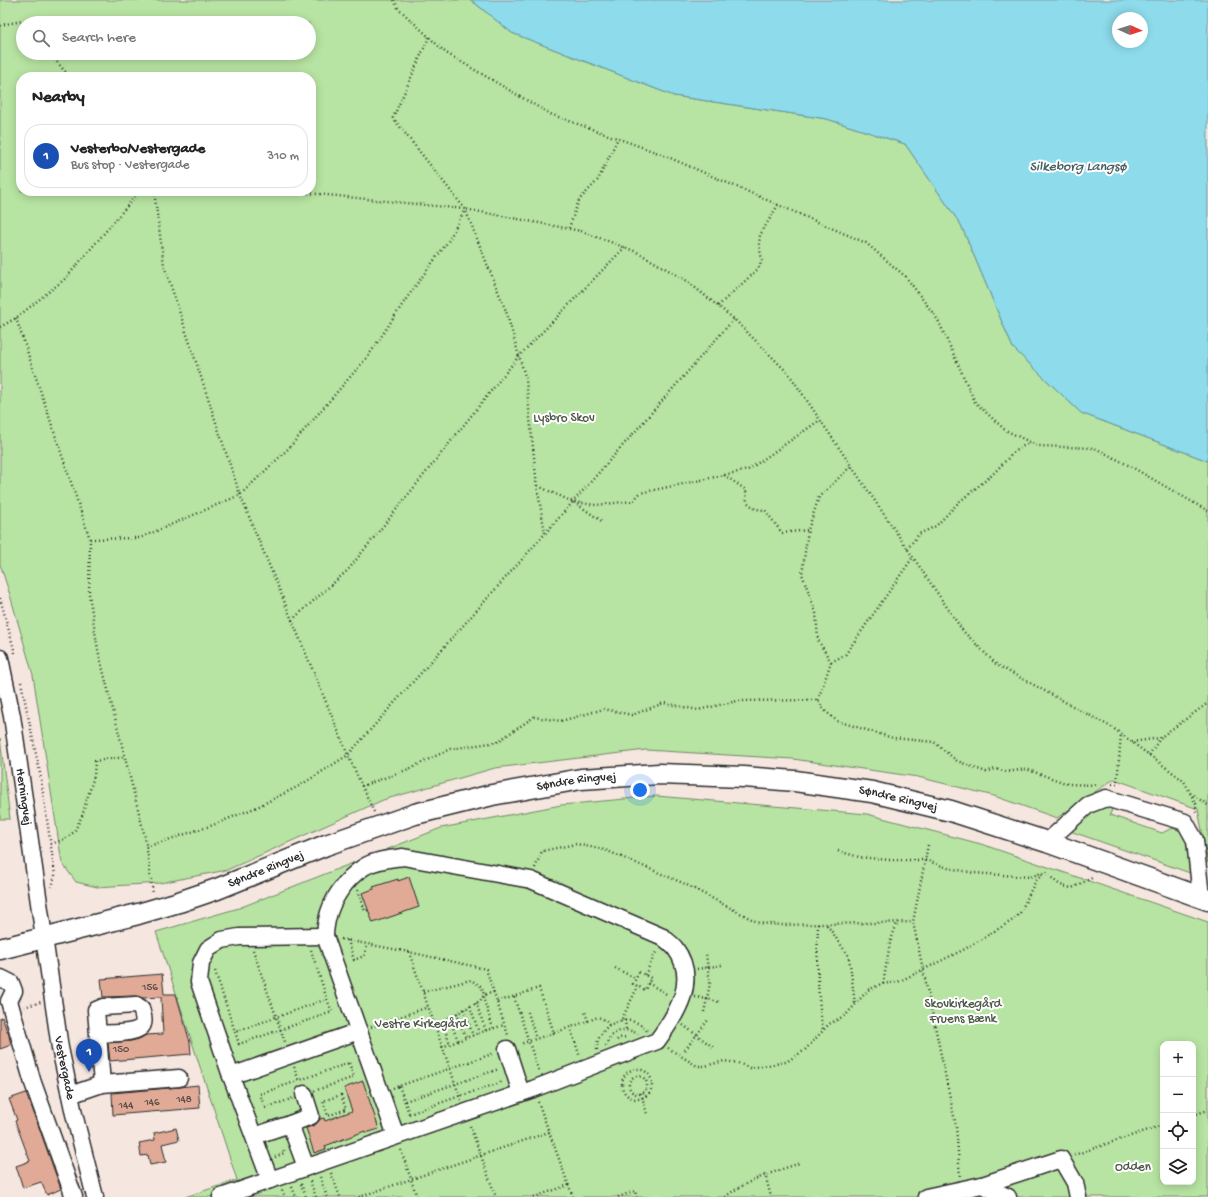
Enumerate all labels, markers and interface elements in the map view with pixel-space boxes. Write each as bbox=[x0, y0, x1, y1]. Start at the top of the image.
north arrow bbox=[1112, 12, 1148, 48]
search box bbox=[16, 16, 316, 60]
icon: search bbox=[30, 27, 52, 49]
text: Search here bbox=[62, 29, 136, 47]
text: Nearby bbox=[32, 88, 85, 108]
text: Vesterbo/Vestergade bbox=[71, 140, 205, 158]
text: 1 bbox=[43, 149, 49, 164]
text: 310 m bbox=[267, 149, 299, 164]
text: Bus stop · Vestergade bbox=[71, 158, 189, 173]
water label: Silkeborg Langsø bbox=[1030, 159, 1127, 176]
park label: Lysbro Skov bbox=[533, 411, 595, 426]
street label: Herningvej bbox=[12, 767, 35, 827]
street label: Søndre Ringvej bbox=[535, 769, 617, 794]
your location bbox=[630, 780, 650, 800]
street label: Søndre Ringvej bbox=[858, 783, 939, 815]
street label: Søndre Ringvej bbox=[226, 847, 306, 891]
house number: 156 bbox=[141, 982, 158, 994]
park label: Skovkirkegård Fruens Bænk bbox=[925, 997, 1003, 1027]
park label: Vestre Kirkegård bbox=[374, 1017, 469, 1032]
street label: Vestergade bbox=[51, 1034, 78, 1101]
pin: 1 bbox=[76, 1039, 102, 1072]
map controls bbox=[1160, 1041, 1196, 1185]
button: + bbox=[1160, 1041, 1196, 1077]
house number: 150 bbox=[112, 1044, 129, 1056]
button: − bbox=[1160, 1077, 1196, 1113]
house number: 148 bbox=[175, 1094, 192, 1106]
house number: 146 bbox=[143, 1097, 160, 1109]
house number: 144 bbox=[118, 1100, 134, 1112]
button: locate bbox=[1160, 1113, 1196, 1149]
button: layers bbox=[1160, 1149, 1196, 1185]
park label: Odden bbox=[1115, 1160, 1152, 1175]

